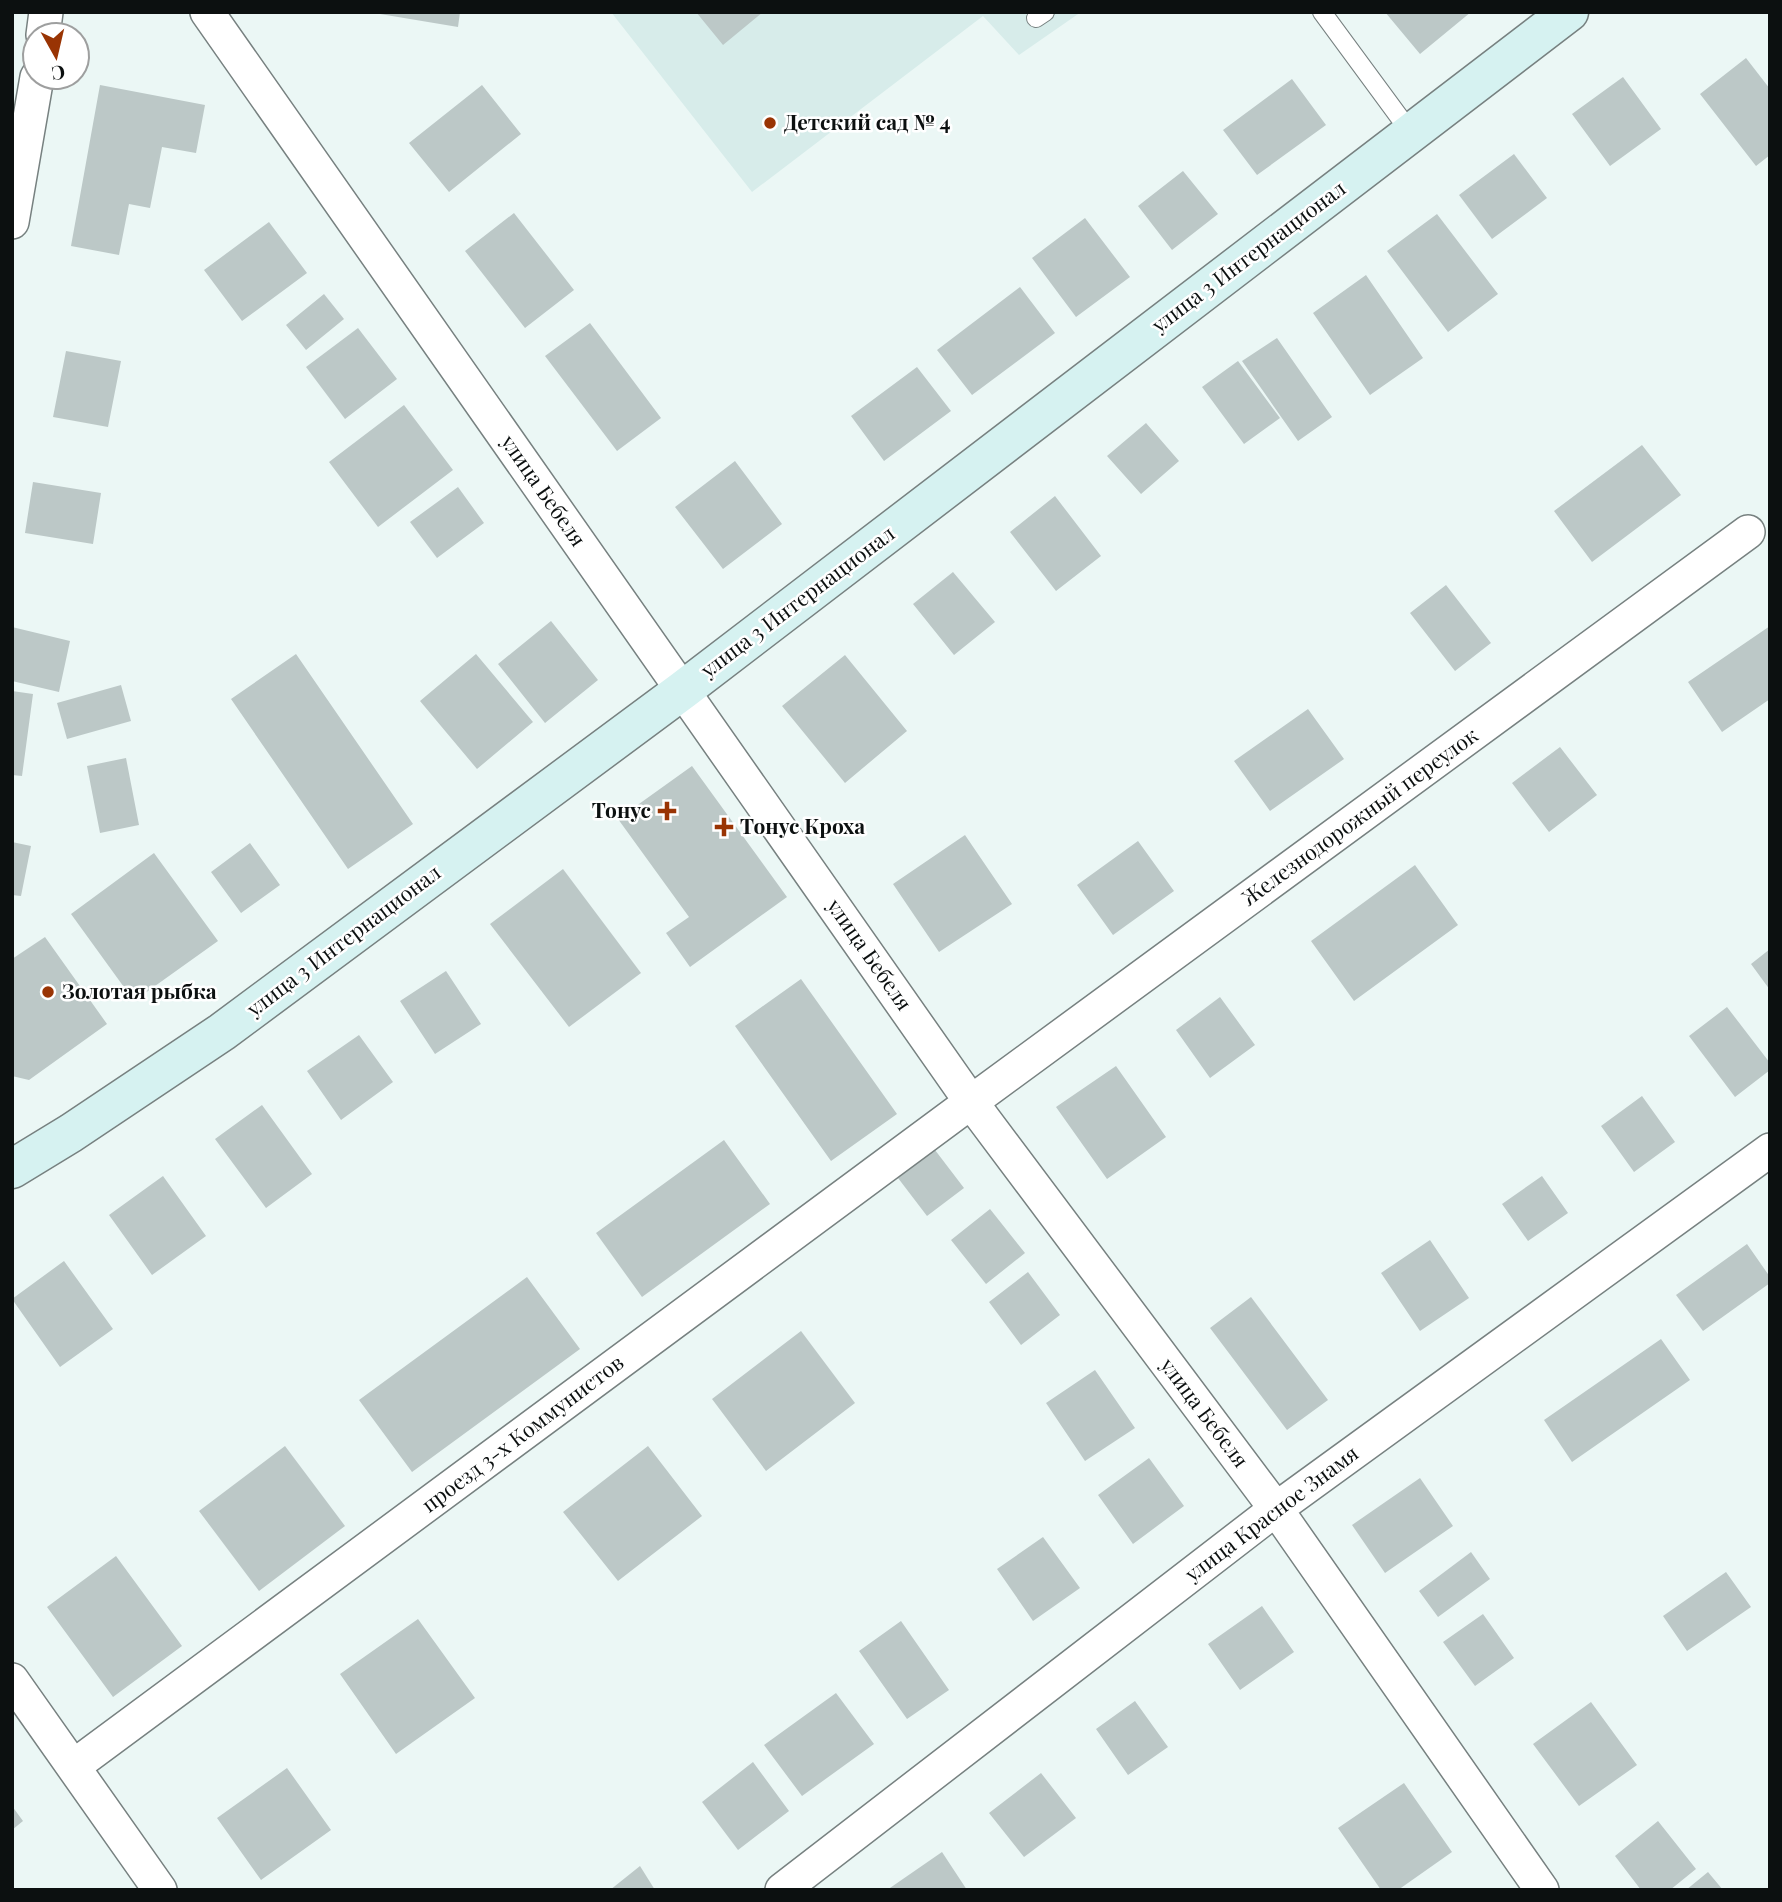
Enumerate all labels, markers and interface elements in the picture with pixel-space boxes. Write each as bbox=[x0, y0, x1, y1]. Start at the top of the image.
north arrow bbox=[21, 21, 91, 91]
text: С bbox=[50, 60, 67, 88]
place label: Детский сад № 4 bbox=[784, 107, 951, 135]
marker: Детский сад № 4 bbox=[762, 115, 778, 131]
street label: улица 3 Интернационал bbox=[1144, 173, 1351, 338]
street label: улица Бебеля bbox=[495, 428, 593, 551]
street label: улица 3 Интернационал bbox=[693, 518, 900, 683]
street label: Железнодорожный переулок bbox=[1235, 720, 1483, 911]
place label: Тонус bbox=[592, 795, 651, 823]
marker: Тонус bbox=[657, 801, 677, 821]
place label: Тонус Кроха bbox=[740, 811, 865, 839]
marker: Тонус Кроха bbox=[714, 817, 734, 837]
street label: улица 3 Интернационал bbox=[239, 857, 446, 1022]
street label: улица Бебеля bbox=[821, 892, 919, 1015]
place label: Золотая рыбка bbox=[62, 976, 217, 1004]
marker: Золотая рыбка bbox=[40, 984, 56, 1000]
street label: проезд 3-х Коммунистов bbox=[415, 1347, 628, 1518]
street label: улица Бебеля bbox=[1155, 1351, 1256, 1472]
street label: улица Красное Знамя bbox=[1178, 1438, 1363, 1587]

